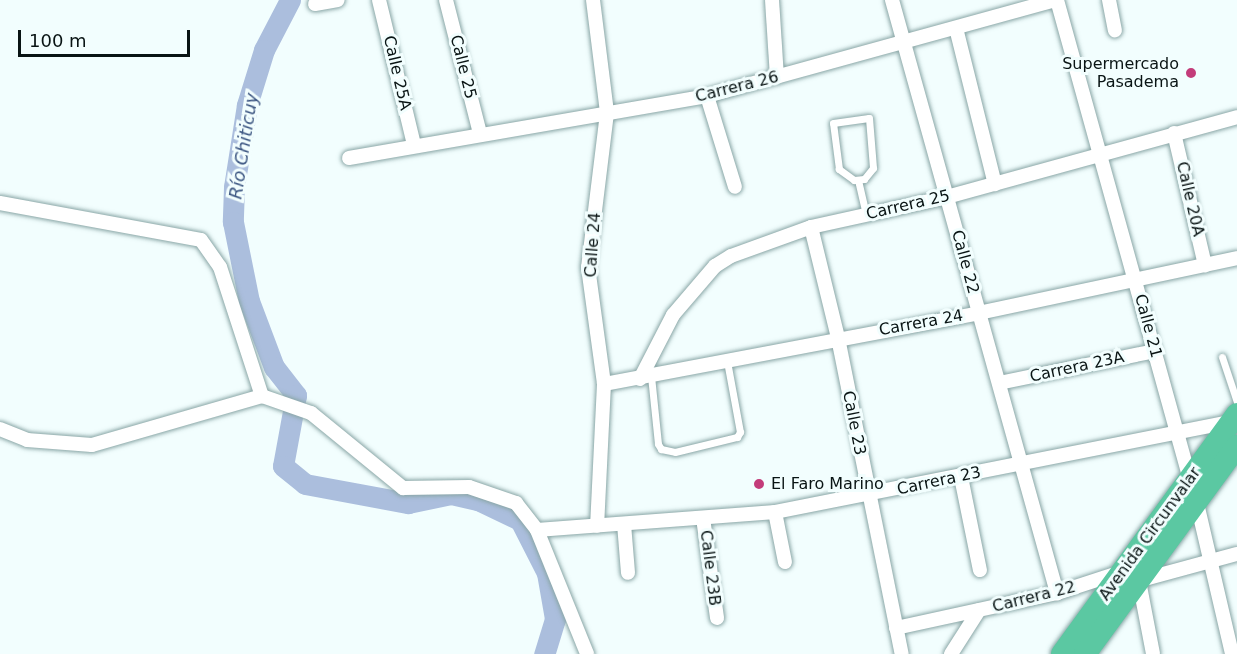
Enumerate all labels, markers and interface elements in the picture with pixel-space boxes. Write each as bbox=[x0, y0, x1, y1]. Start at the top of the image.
scale bar bbox=[21, 18, 194, 56]
text: 100 m bbox=[29, 30, 87, 51]
street label: Calle 25 bbox=[446, 33, 480, 101]
street label: Calle 25A bbox=[379, 34, 415, 112]
place label: Supermercado Pasadema bbox=[1062, 54, 1179, 92]
marker: Supermercado Pasadema bbox=[1184, 66, 1198, 80]
street label: Carrera 26 bbox=[693, 67, 781, 107]
water label: Río Chiticuy bbox=[225, 91, 263, 201]
street label: Calle 20A bbox=[1172, 160, 1208, 238]
street label: Carrera 25 bbox=[864, 186, 952, 224]
street label: Calle 24 bbox=[581, 212, 605, 278]
street label: Calle 22 bbox=[947, 228, 983, 296]
street label: Calle 21 bbox=[1130, 292, 1166, 360]
street label: Carrera 24 bbox=[877, 306, 965, 340]
street label: Carrera 23A bbox=[1028, 348, 1126, 386]
street label: Calle 23 bbox=[838, 389, 870, 457]
street label: Carrera 23 bbox=[895, 463, 983, 499]
street label: Avenida Circunvalar bbox=[1095, 464, 1205, 604]
place label: El Faro Marino bbox=[771, 474, 884, 494]
marker: El Faro Marino bbox=[752, 477, 766, 491]
street label: Calle 23B bbox=[696, 529, 724, 607]
street label: Carrera 22 bbox=[990, 577, 1078, 617]

